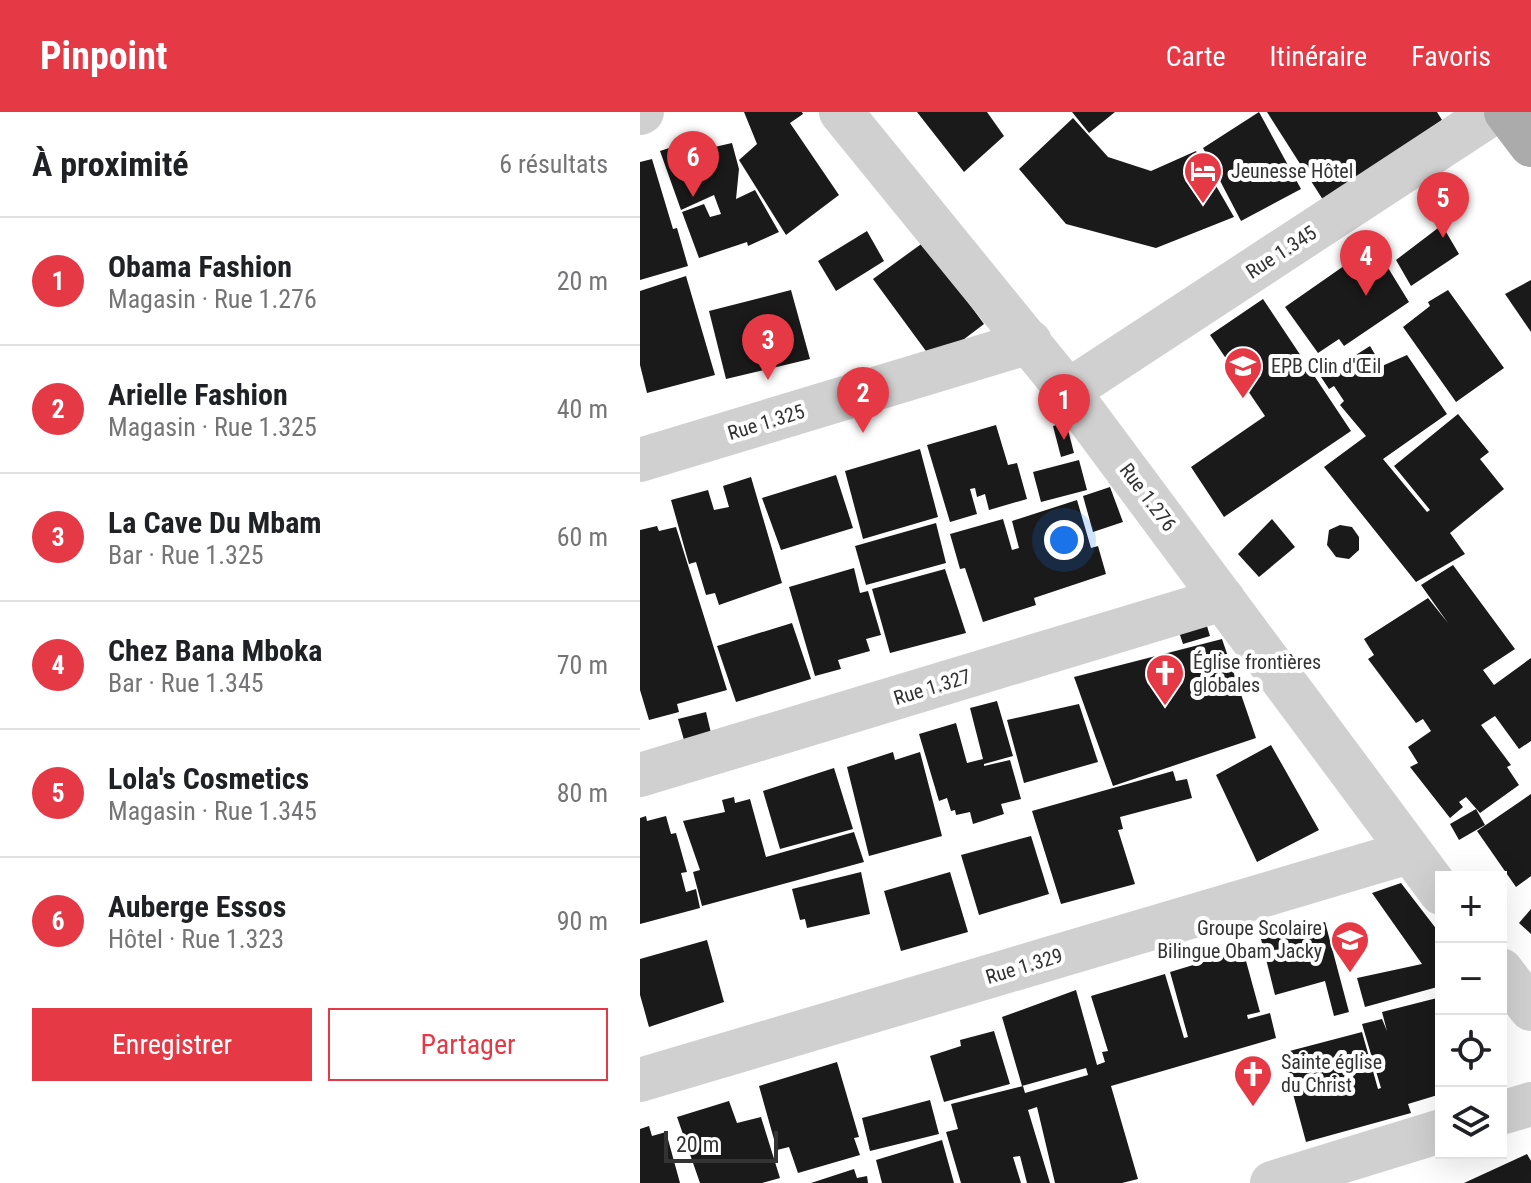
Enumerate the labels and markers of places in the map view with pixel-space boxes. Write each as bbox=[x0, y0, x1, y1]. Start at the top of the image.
pin: 6 bbox=[667, 131, 719, 197]
hotel icon: Jeunesse Hôtel bbox=[1182, 150, 1224, 205]
place label: Jeunesse Hôtel bbox=[1231, 159, 1353, 183]
pin: 5 bbox=[1417, 172, 1469, 238]
pin: 4 bbox=[1340, 230, 1392, 296]
pin: 3 bbox=[742, 314, 794, 380]
school or university icon: EPB Clin d'Œil bbox=[1222, 345, 1264, 400]
place label: EPB Clin d'Œil bbox=[1271, 354, 1381, 378]
pin: 2 bbox=[837, 367, 889, 433]
pin: 1 bbox=[1038, 374, 1090, 440]
place label: Église frontières globales bbox=[1193, 650, 1321, 697]
church icon: Église frontières globales bbox=[1144, 652, 1186, 707]
place label: Groupe Scolaire Bilingue Obam Jacky bbox=[1157, 916, 1322, 963]
school or university icon: Groupe Scolaire Bilingue Obam Jacky bbox=[1329, 919, 1371, 974]
place label: Sainte église du Christ bbox=[1281, 1050, 1382, 1097]
church icon: Sainte église du Christ bbox=[1232, 1053, 1274, 1108]

